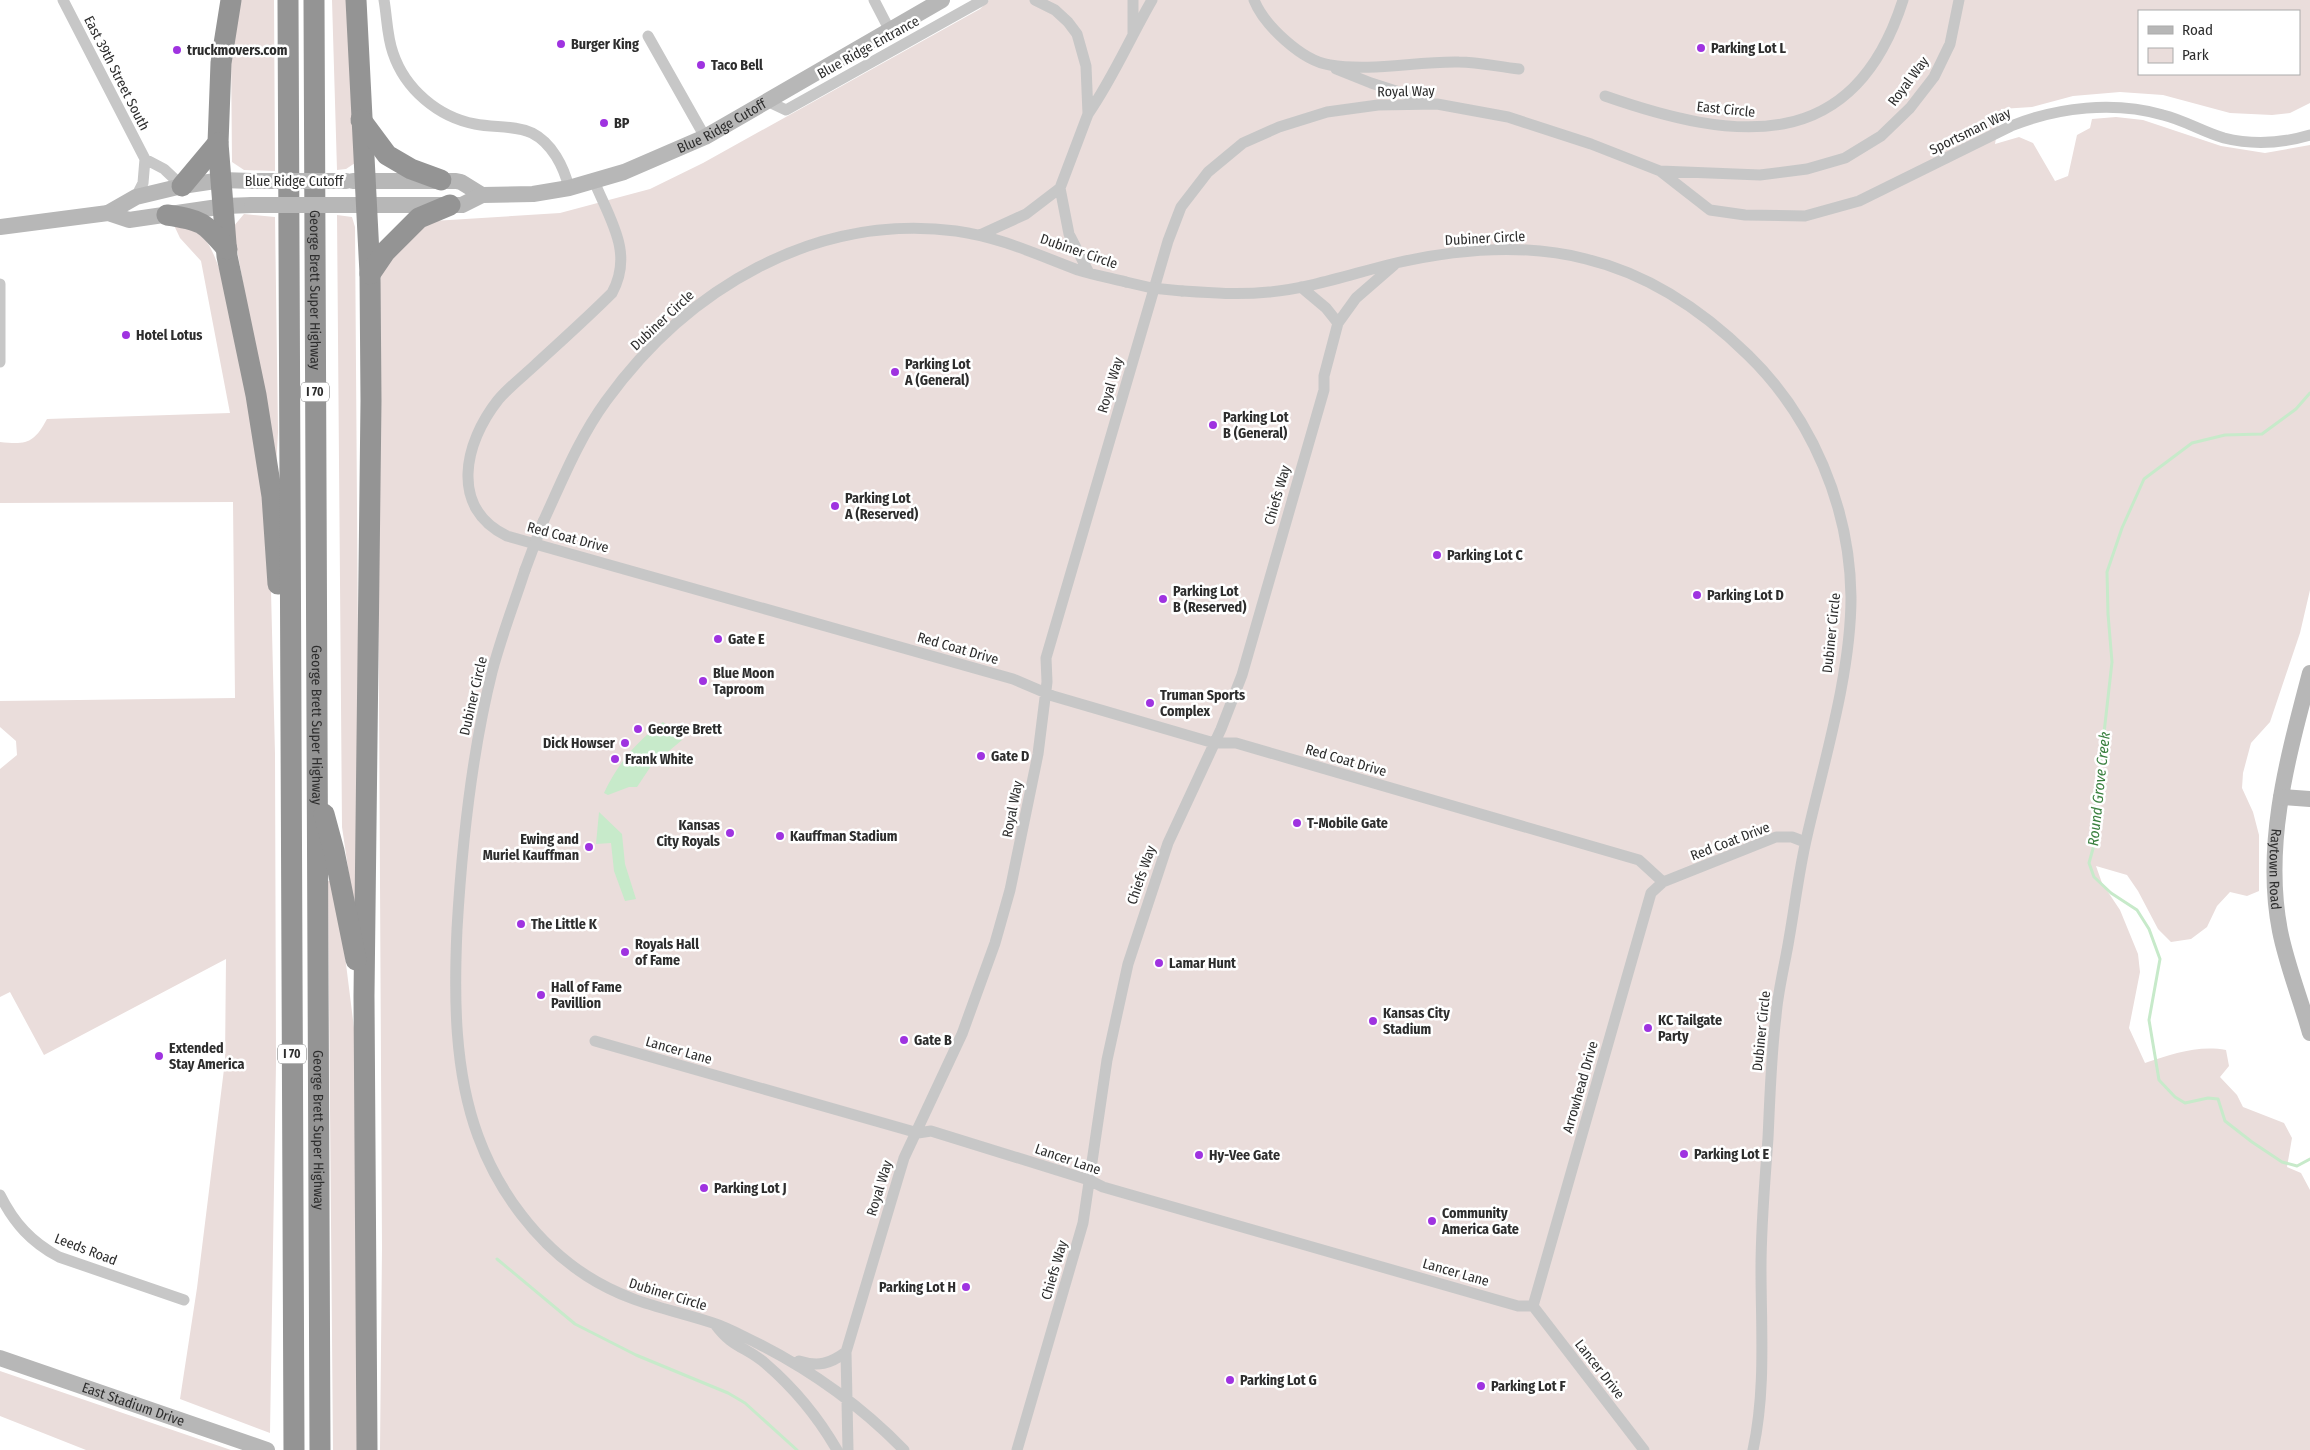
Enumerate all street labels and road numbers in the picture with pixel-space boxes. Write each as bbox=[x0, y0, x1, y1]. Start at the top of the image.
street label: Blue Ridge Entrance bbox=[814, 12, 922, 82]
street label: East 39th Street South bbox=[80, 13, 153, 133]
street label: Royal Way bbox=[1884, 53, 1933, 109]
street label: Royal Way bbox=[1377, 82, 1436, 100]
street label: Blue Ridge Cutoff bbox=[675, 95, 771, 157]
street label: East Circle bbox=[1696, 98, 1756, 121]
street label: Sportsman Way bbox=[1927, 104, 2014, 158]
street label: Blue Ridge Cutoff bbox=[245, 173, 345, 190]
street label: George Brett Super Highway bbox=[306, 210, 324, 371]
street label: Dubiner Circle bbox=[1444, 228, 1526, 249]
street label: Dubiner Circle bbox=[1038, 230, 1120, 273]
street label: Dubiner Circle bbox=[627, 287, 698, 354]
street label: Royal Way bbox=[1094, 354, 1127, 415]
road number: I 70 bbox=[301, 382, 329, 402]
street label: Chiefs Way bbox=[1261, 463, 1294, 527]
street label: Red Coat Drive bbox=[525, 518, 611, 557]
street label: Dubiner Circle bbox=[1819, 592, 1844, 674]
street label: Red Coat Drive bbox=[915, 629, 1000, 668]
street label: George Brett Super Highway bbox=[308, 645, 325, 806]
street label: Dubiner Circle bbox=[456, 655, 491, 737]
street label: Red Coat Drive bbox=[1303, 741, 1388, 780]
street label: Royal Way bbox=[999, 779, 1026, 839]
street label: Red Coat Drive bbox=[1688, 819, 1772, 864]
street label: Raytown Road bbox=[2265, 828, 2285, 911]
street label: Chiefs Way bbox=[1123, 843, 1160, 907]
street label: Dubiner Circle bbox=[1749, 990, 1774, 1072]
street label: Lancer Lane bbox=[644, 1033, 714, 1068]
street label: Arrowhead Drive bbox=[1559, 1039, 1602, 1135]
road number: I 70 bbox=[278, 1044, 306, 1064]
street label: George Brett Super Highway bbox=[309, 1050, 327, 1211]
street label: Lancer Lane bbox=[1033, 1140, 1103, 1179]
street label: Royal Way bbox=[863, 1157, 896, 1218]
street label: Leeds Road bbox=[52, 1230, 119, 1269]
street label: Chiefs Way bbox=[1038, 1238, 1071, 1302]
street label: Lancer Lane bbox=[1421, 1255, 1491, 1290]
street label: Dubiner Circle bbox=[627, 1275, 709, 1314]
street label: Lancer Drive bbox=[1571, 1336, 1628, 1402]
street label: East Stadium Drive bbox=[80, 1379, 187, 1430]

